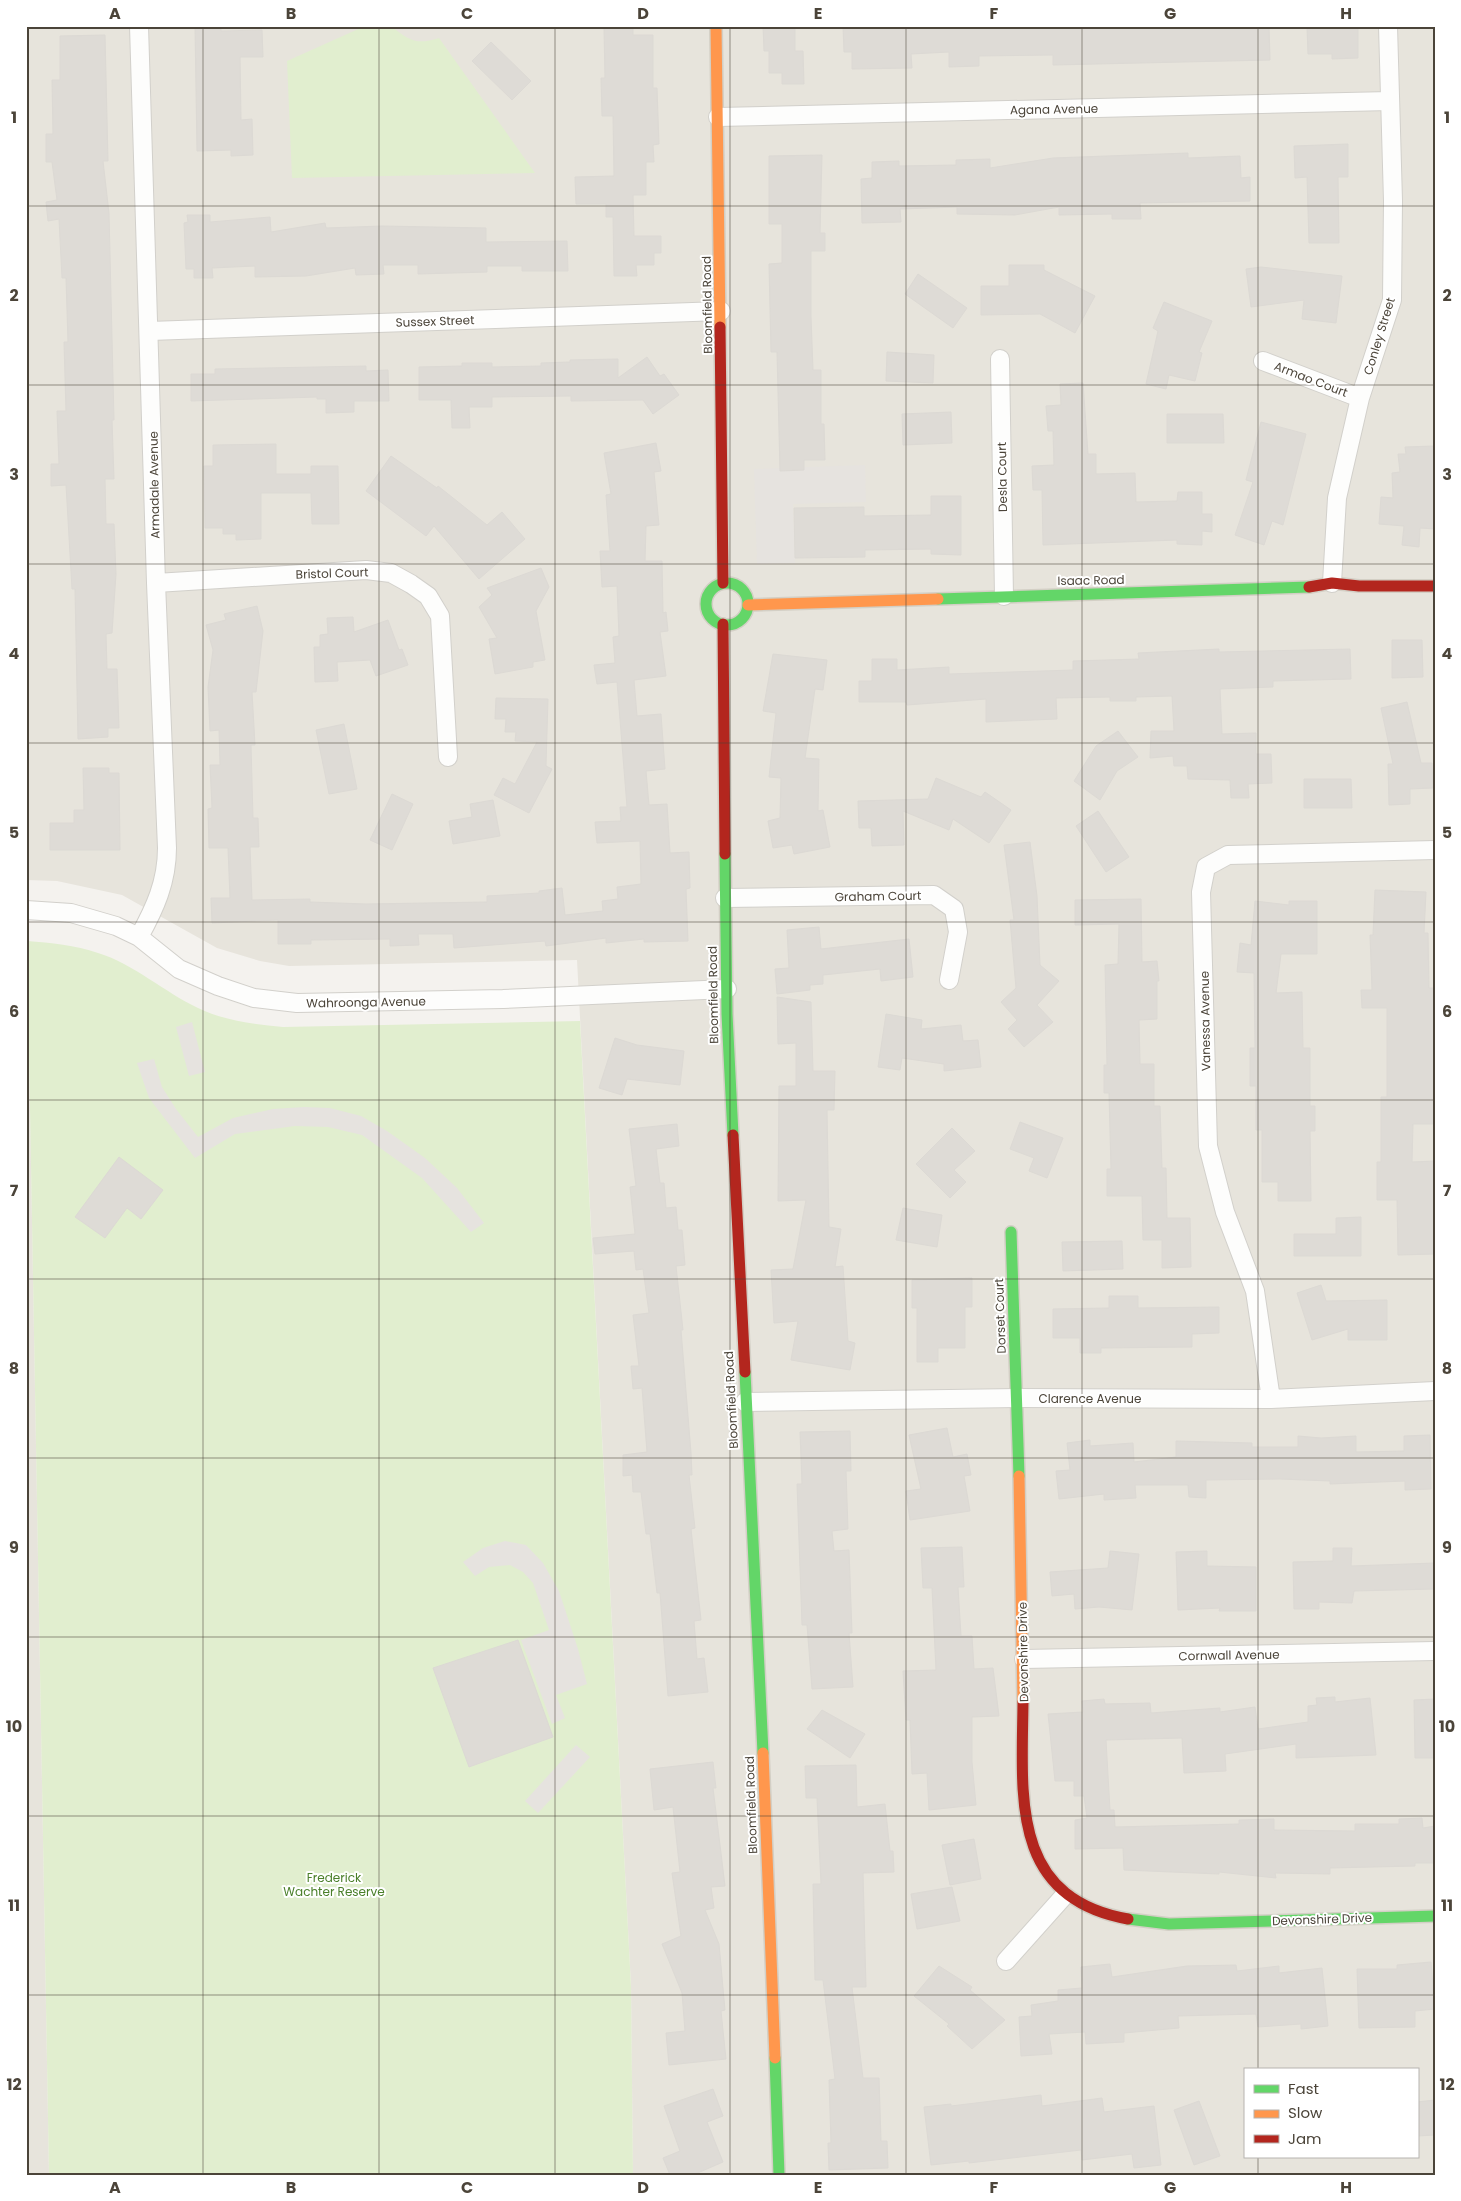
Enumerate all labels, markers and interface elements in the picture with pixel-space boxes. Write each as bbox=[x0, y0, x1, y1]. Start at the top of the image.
text: A bbox=[109, 2, 121, 25]
text: B bbox=[286, 2, 296, 25]
text: C bbox=[461, 2, 473, 25]
text: D bbox=[637, 2, 649, 25]
text: E bbox=[814, 2, 822, 25]
text: F bbox=[990, 2, 999, 25]
text: G bbox=[1164, 2, 1176, 25]
text: H bbox=[1340, 2, 1352, 25]
street label: Agana Avenue bbox=[1010, 100, 1098, 118]
text: 1 bbox=[11, 106, 17, 129]
text: 1 bbox=[1444, 106, 1450, 129]
street label: Bloomfield Road bbox=[698, 256, 716, 354]
text: 2 bbox=[9, 284, 19, 307]
text: 2 bbox=[1442, 284, 1452, 307]
street label: Conley Street bbox=[1359, 295, 1399, 377]
street label: Sussex Street bbox=[395, 311, 475, 331]
street label: Armao Court bbox=[1272, 357, 1350, 401]
street label: Armadale Avenue bbox=[145, 431, 163, 539]
street label: Desla Court bbox=[993, 442, 1011, 512]
text: 3 bbox=[9, 463, 19, 486]
text: 3 bbox=[1442, 463, 1452, 486]
street label: Bristol Court bbox=[295, 563, 369, 583]
street label: Isaac Road bbox=[1057, 571, 1125, 589]
text: 4 bbox=[9, 642, 20, 665]
text: 4 bbox=[1442, 642, 1453, 665]
text: 5 bbox=[9, 821, 19, 844]
text: 5 bbox=[1442, 821, 1452, 844]
street label: Graham Court bbox=[834, 887, 922, 905]
street label: Bloomfield Road bbox=[704, 946, 722, 1044]
street label: Vanessa Avenue bbox=[1196, 971, 1214, 1071]
street label: Wahroonga Avenue bbox=[306, 992, 426, 1012]
text: 6 bbox=[9, 1000, 19, 1023]
text: 6 bbox=[1442, 1000, 1452, 1023]
text: 7 bbox=[10, 1179, 19, 1202]
text: 7 bbox=[1443, 1179, 1452, 1202]
street label: Dorset Court bbox=[990, 1278, 1010, 1354]
street label: Bloomfield Road bbox=[720, 1351, 742, 1449]
text: 8 bbox=[9, 1357, 19, 1380]
text: 8 bbox=[1442, 1357, 1452, 1380]
street label: Clarence Avenue bbox=[1039, 1390, 1141, 1407]
text: 9 bbox=[9, 1536, 19, 1559]
text: 9 bbox=[1442, 1536, 1452, 1559]
street label: Devonshire Drive bbox=[1014, 1602, 1032, 1702]
street label: Cornwall Avenue bbox=[1178, 1646, 1280, 1664]
text: 10 bbox=[6, 1715, 22, 1738]
text: 10 bbox=[1439, 1715, 1455, 1738]
street label: Bloomfield Road bbox=[741, 1756, 761, 1854]
park label: Frederick Wachter Reserve bbox=[283, 1869, 385, 1900]
text: 11 bbox=[8, 1894, 20, 1917]
text: 11 bbox=[1441, 1894, 1453, 1917]
street label: Devonshire Drive bbox=[1272, 1909, 1372, 1929]
legend bbox=[1244, 2068, 1418, 2158]
text: 12 bbox=[6, 2073, 22, 2096]
text: 12 bbox=[1439, 2073, 1455, 2096]
text: Fast bbox=[1288, 2078, 1319, 2099]
text: Slow bbox=[1288, 2102, 1323, 2123]
text: Jam bbox=[1288, 2128, 1322, 2149]
text: A bbox=[109, 2176, 121, 2199]
text: B bbox=[286, 2176, 296, 2199]
text: C bbox=[461, 2176, 473, 2199]
text: D bbox=[637, 2176, 649, 2199]
text: E bbox=[814, 2176, 822, 2199]
text: F bbox=[990, 2176, 999, 2199]
text: G bbox=[1164, 2176, 1176, 2199]
text: H bbox=[1340, 2176, 1352, 2199]

